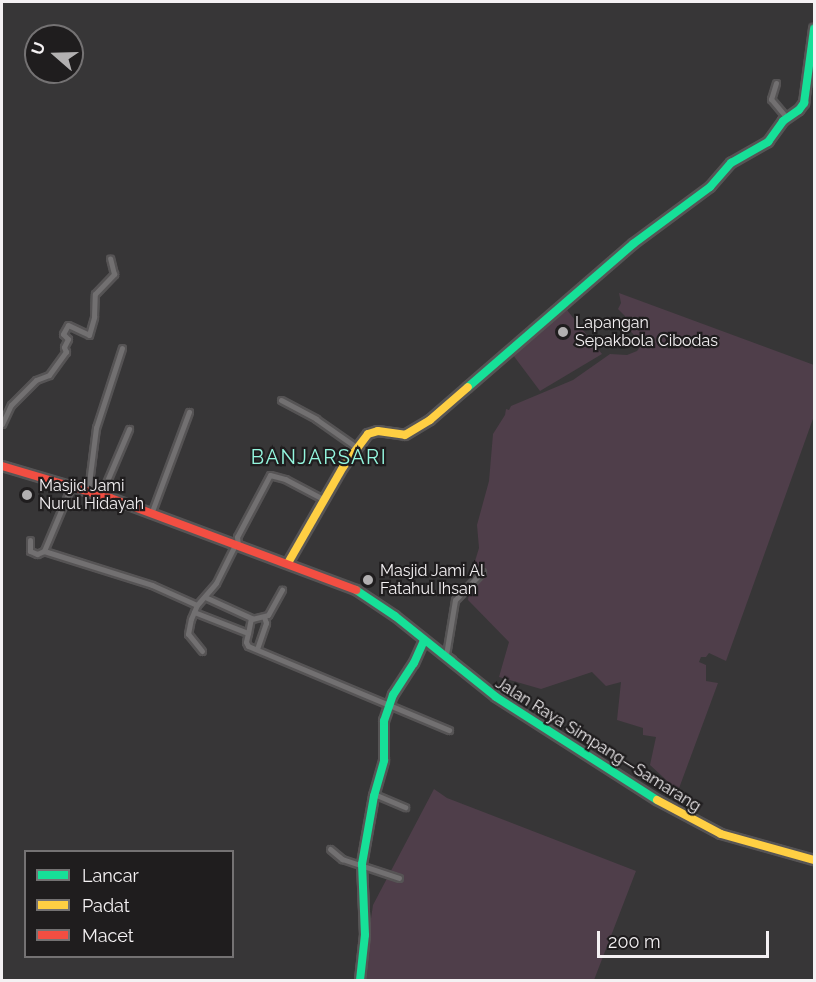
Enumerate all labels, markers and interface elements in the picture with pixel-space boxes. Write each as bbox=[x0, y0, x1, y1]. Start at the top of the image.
north arrow bbox=[24, 24, 84, 84]
text: U bbox=[28, 39, 49, 57]
place label: Lapangan Sepakbola Cibodas bbox=[575, 313, 718, 351]
marker: Lapangan Sepakbola Cibodas bbox=[556, 325, 570, 339]
district label: BANJARSARI bbox=[251, 445, 387, 469]
place label: Masjid Jami Nurul Hidayah bbox=[39, 476, 145, 514]
marker: Masjid Jami Nurul Hidayah bbox=[20, 488, 34, 502]
place label: Masjid Jami Al Fatahul Ihsan bbox=[380, 561, 485, 599]
marker: Masjid Jami Al Fatahul Ihsan bbox=[361, 573, 375, 587]
street label: Jalan Raya Simpang—Samarang bbox=[492, 674, 704, 816]
legend bbox=[24, 850, 234, 958]
text: Lancar bbox=[82, 865, 139, 886]
text: Padat bbox=[82, 895, 130, 916]
scale bar bbox=[600, 919, 772, 957]
text: Macet bbox=[82, 925, 134, 946]
text: 200 m bbox=[608, 931, 661, 952]

